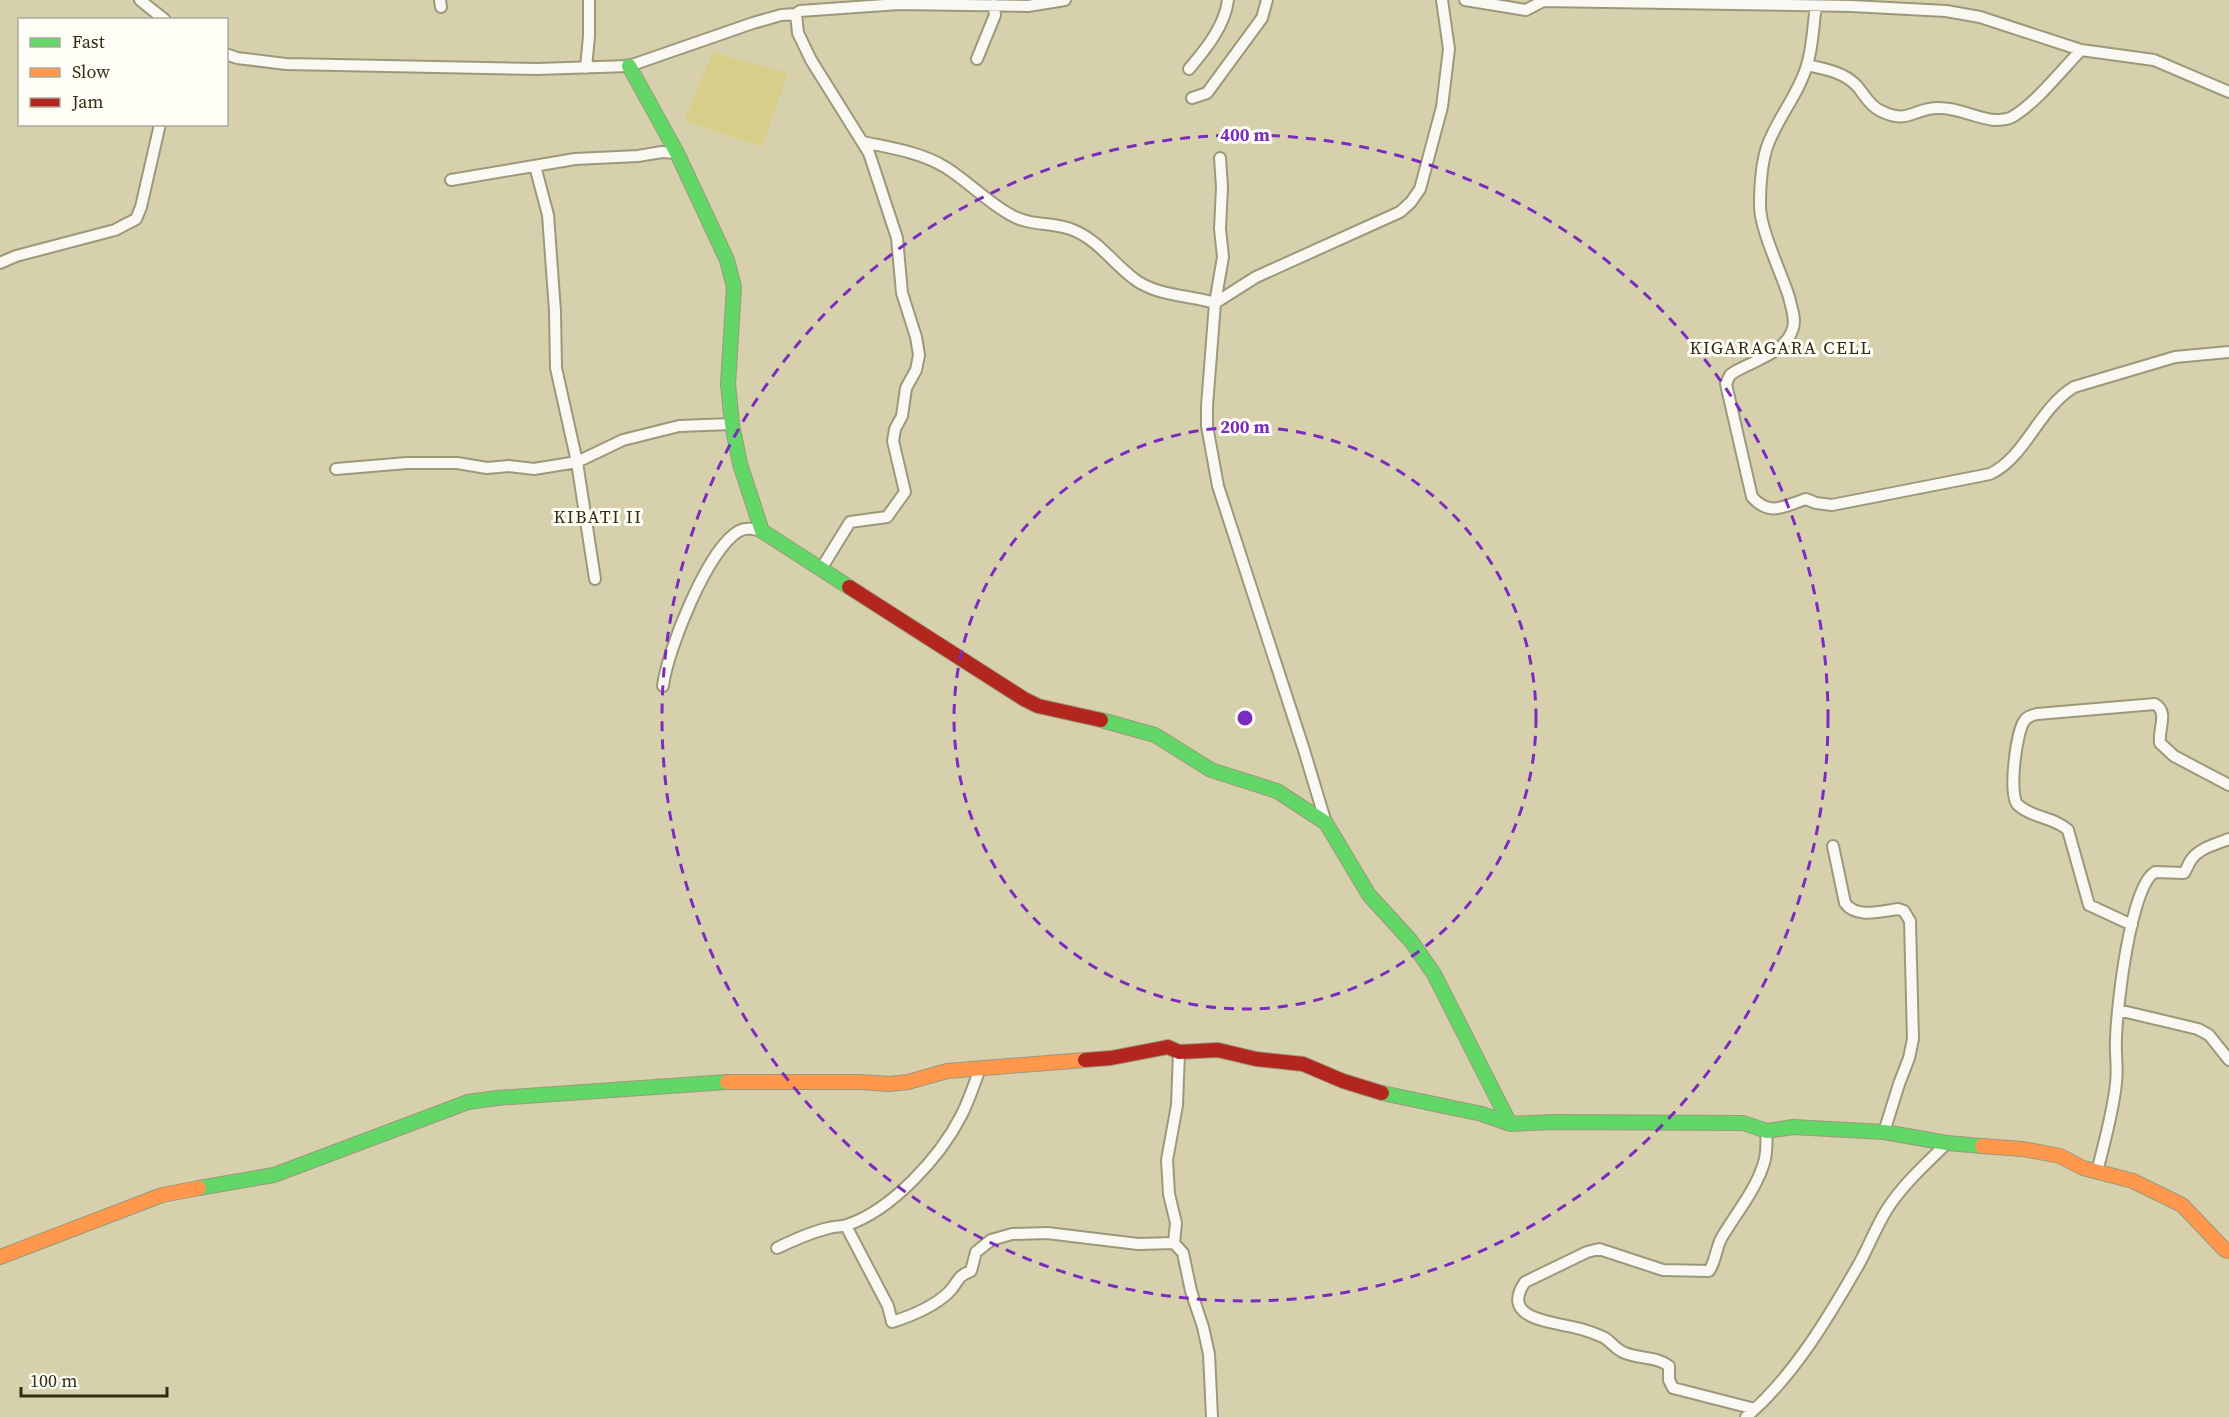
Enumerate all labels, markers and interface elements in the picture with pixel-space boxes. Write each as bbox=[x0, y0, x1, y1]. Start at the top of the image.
legend bbox=[18, 18, 228, 126]
text: Fast bbox=[72, 29, 105, 54]
text: Slow bbox=[72, 59, 110, 84]
text: Jam bbox=[71, 89, 104, 114]
text: 400 m bbox=[1220, 122, 1270, 147]
district label: KIGARAGARA CELL bbox=[1690, 335, 1872, 360]
text: 200 m bbox=[1220, 414, 1270, 439]
district label: KIBATI II bbox=[554, 504, 642, 529]
centre of rings bbox=[1235, 708, 1255, 728]
scale bar bbox=[21, 1360, 166, 1398]
text: 100 m bbox=[30, 1368, 77, 1393]

